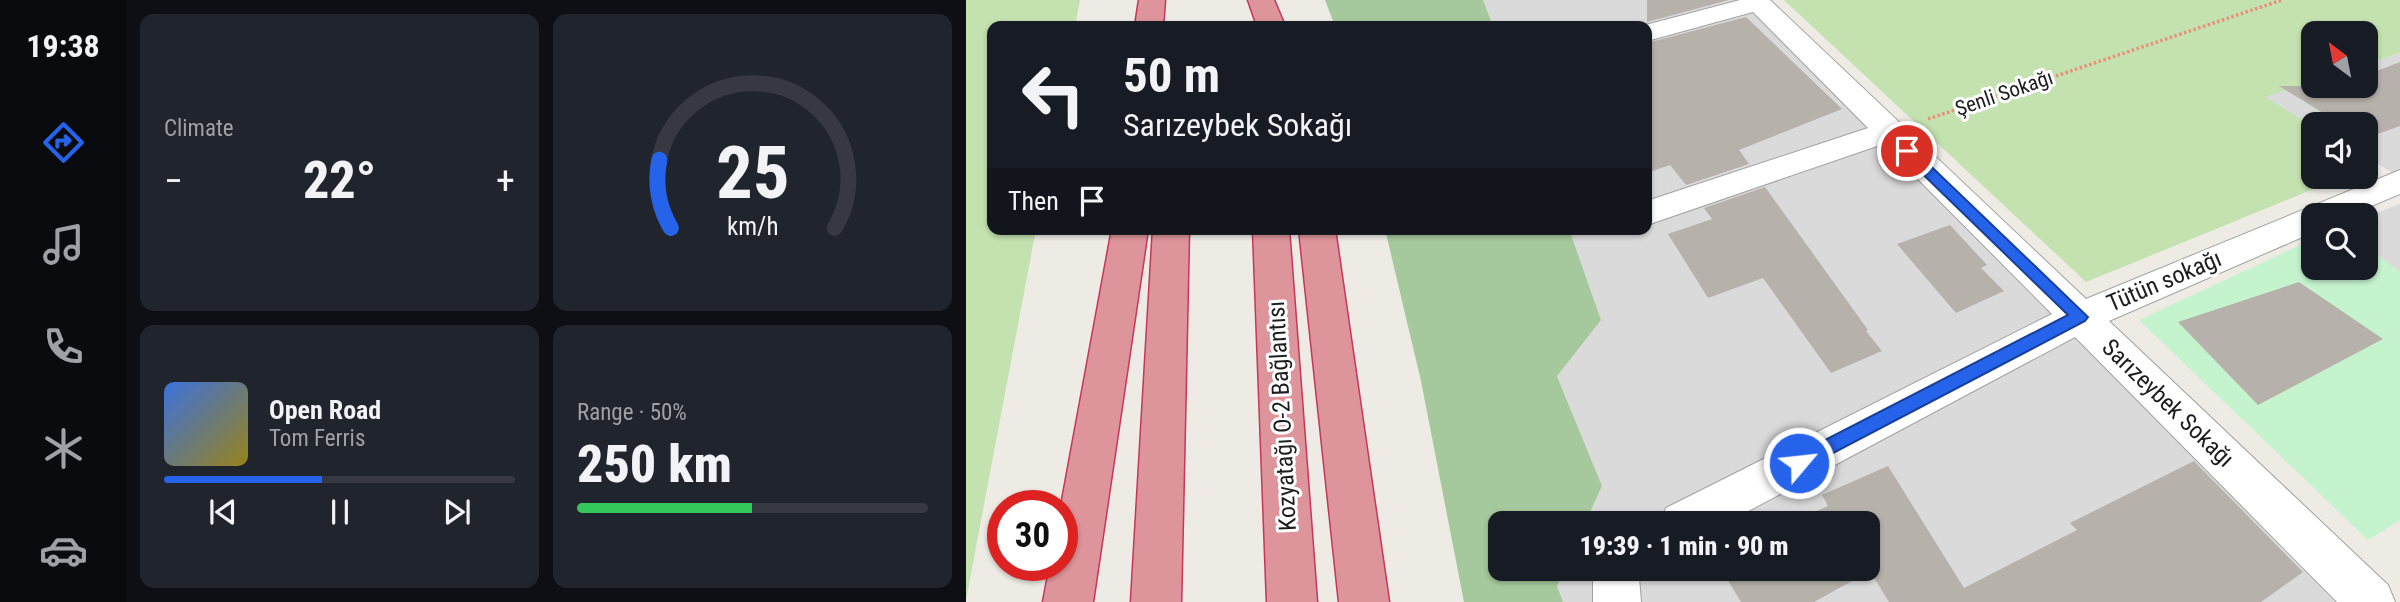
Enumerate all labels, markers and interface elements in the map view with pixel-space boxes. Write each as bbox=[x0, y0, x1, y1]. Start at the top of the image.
north arrow bbox=[2301, 21, 2378, 98]
map controls bbox=[2301, 21, 2378, 280]
text: 19:38 bbox=[26, 27, 100, 65]
text: 50 m bbox=[1123, 47, 1220, 104]
icon: left bbox=[1008, 49, 1099, 140]
street label: Şenli Sokağı bbox=[1952, 65, 2056, 121]
text: Sarızeybek Sokağı bbox=[1123, 106, 1352, 144]
button: sound bbox=[2301, 112, 2378, 189]
text: Climate bbox=[164, 115, 234, 142]
icon: directions bbox=[39, 118, 88, 167]
pin bbox=[1877, 121, 1937, 181]
text: 25 bbox=[716, 131, 789, 217]
icon: arrive bbox=[1888, 132, 1926, 170]
text: 22° bbox=[303, 150, 376, 211]
text: − bbox=[164, 159, 183, 203]
text: + bbox=[496, 159, 515, 203]
icon: arrive bbox=[1073, 182, 1111, 220]
text: Then bbox=[1008, 186, 1059, 216]
button: search bbox=[2301, 203, 2378, 280]
text: km/h bbox=[727, 212, 778, 241]
icon: music bbox=[39, 220, 88, 269]
street label: Tütün sokağı bbox=[2103, 244, 2225, 318]
street label: Kozyatağı O-2 Bağlantısı bbox=[1262, 300, 1302, 532]
icon: phone bbox=[39, 322, 88, 371]
street label: Sarızeybek Sokağı bbox=[2096, 333, 2240, 473]
text: Open Road bbox=[269, 395, 381, 425]
text: Range · 50% bbox=[577, 399, 687, 426]
icon: climate bbox=[39, 424, 88, 473]
text: Tom Ferris bbox=[269, 425, 365, 452]
position arrow bbox=[1762, 426, 1836, 500]
text: 250 km bbox=[577, 434, 732, 495]
speed limit sign: 30 bbox=[987, 490, 1078, 581]
icon: previous bbox=[204, 493, 242, 531]
icon: pause bbox=[321, 493, 359, 531]
icon: next bbox=[438, 493, 476, 531]
icon: car bbox=[39, 526, 88, 575]
text: 19:39 · 1 min · 90 m bbox=[1579, 531, 1789, 561]

